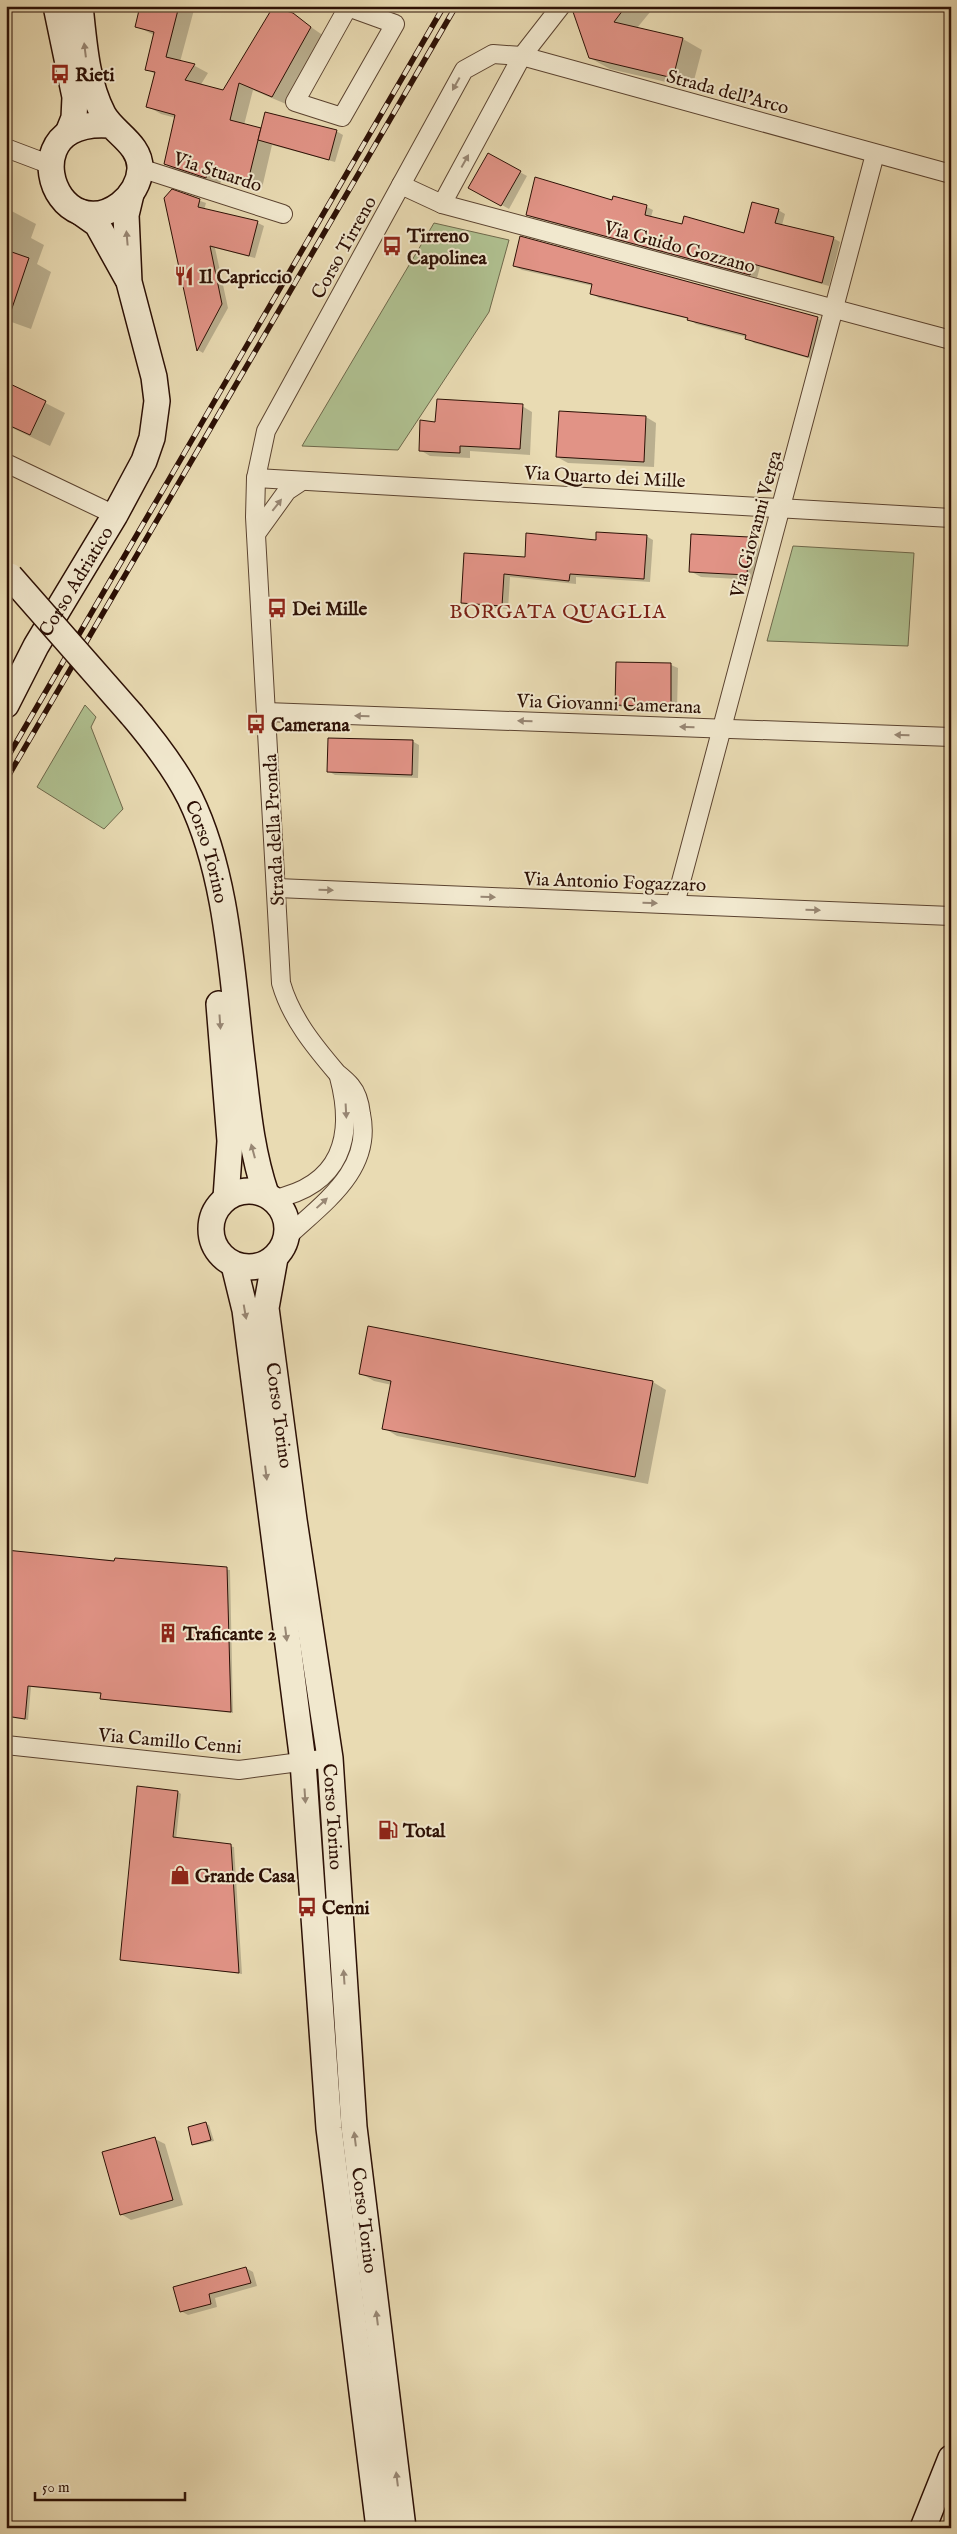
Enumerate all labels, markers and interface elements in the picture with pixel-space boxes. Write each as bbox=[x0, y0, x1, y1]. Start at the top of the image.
one-way arrow bbox=[81, 41, 89, 57]
bus stop icon: Rieti bbox=[49, 63, 71, 85]
place label: Rieti bbox=[75, 64, 115, 88]
street label: Strada dell'Arco bbox=[664, 65, 791, 121]
one-way arrow bbox=[452, 77, 461, 91]
street label: Via Stuardo bbox=[169, 147, 265, 198]
one-way arrow bbox=[461, 154, 469, 169]
street label: Corso Tirreno bbox=[307, 192, 383, 304]
street label: Via Guido Gozzano bbox=[600, 216, 758, 280]
place label: Tirreno Capolinea bbox=[406, 225, 487, 271]
one-way arrow bbox=[123, 230, 131, 246]
bus stop icon: Tirreno Capolinea bbox=[381, 235, 403, 257]
restaurant icon: Il Capriccio bbox=[173, 265, 195, 287]
place label: Il Capriccio bbox=[199, 266, 292, 290]
street label: Via Giovanni Verga bbox=[725, 447, 788, 602]
street label: Via Quarto dei Mille bbox=[523, 462, 686, 494]
one-way arrow bbox=[271, 499, 282, 512]
street label: Corso Adriatico bbox=[34, 522, 119, 642]
bus stop icon: Dei Mille bbox=[266, 597, 288, 619]
place label: Dei Mille bbox=[292, 598, 367, 622]
district label: BORGATA QUAGLIA bbox=[449, 600, 667, 625]
street label: Via Giovanni Camerana bbox=[515, 690, 702, 720]
one-way arrow bbox=[354, 711, 370, 719]
bus stop icon: Camerana bbox=[245, 713, 267, 735]
place label: Camerana bbox=[271, 714, 350, 738]
one-way arrow bbox=[517, 717, 533, 725]
one-way arrow bbox=[679, 722, 695, 730]
one-way arrow bbox=[894, 731, 910, 739]
street label: Strada della Pronda bbox=[259, 753, 291, 907]
street label: Corso Torino bbox=[179, 797, 232, 905]
street label: Via Antonio Fogazzaro bbox=[522, 868, 707, 898]
one-way arrow bbox=[318, 887, 334, 895]
one-way arrow bbox=[480, 893, 496, 901]
one-way arrow bbox=[643, 900, 659, 908]
one-way arrow bbox=[805, 907, 821, 915]
one-way arrow bbox=[216, 1014, 224, 1030]
one-way arrow bbox=[342, 1104, 350, 1120]
one-way arrow bbox=[249, 1144, 257, 1159]
one-way arrow bbox=[316, 1198, 329, 1209]
one-way arrow bbox=[241, 1304, 249, 1320]
street label: Corso Torino bbox=[259, 1361, 297, 1470]
one-way arrow bbox=[262, 1465, 270, 1481]
building icon: Traficante 2 bbox=[157, 1622, 179, 1644]
place label: Traficante 2 bbox=[182, 1623, 276, 1647]
one-way arrow bbox=[283, 1627, 291, 1643]
street label: Via Camillo Cenni bbox=[96, 1724, 242, 1760]
street label: Corso Torino bbox=[316, 1763, 347, 1871]
one-way arrow bbox=[302, 1788, 310, 1804]
fuel station icon: Total bbox=[377, 1819, 399, 1841]
place label: Total bbox=[402, 1820, 446, 1844]
shop icon: Grande Casa bbox=[169, 1864, 191, 1886]
place label: Grande Casa bbox=[195, 1865, 296, 1889]
bus stop icon: Cenni bbox=[296, 1896, 318, 1918]
place label: Cenni bbox=[322, 1897, 370, 1921]
one-way arrow bbox=[340, 1969, 348, 1985]
one-way arrow bbox=[351, 2131, 359, 2147]
street label: Corso Torino bbox=[345, 2166, 382, 2275]
one-way arrow bbox=[373, 2310, 381, 2326]
scale bar bbox=[35, 2469, 185, 2501]
one-way arrow bbox=[393, 2471, 401, 2487]
text: 50 m bbox=[42, 2478, 70, 2497]

